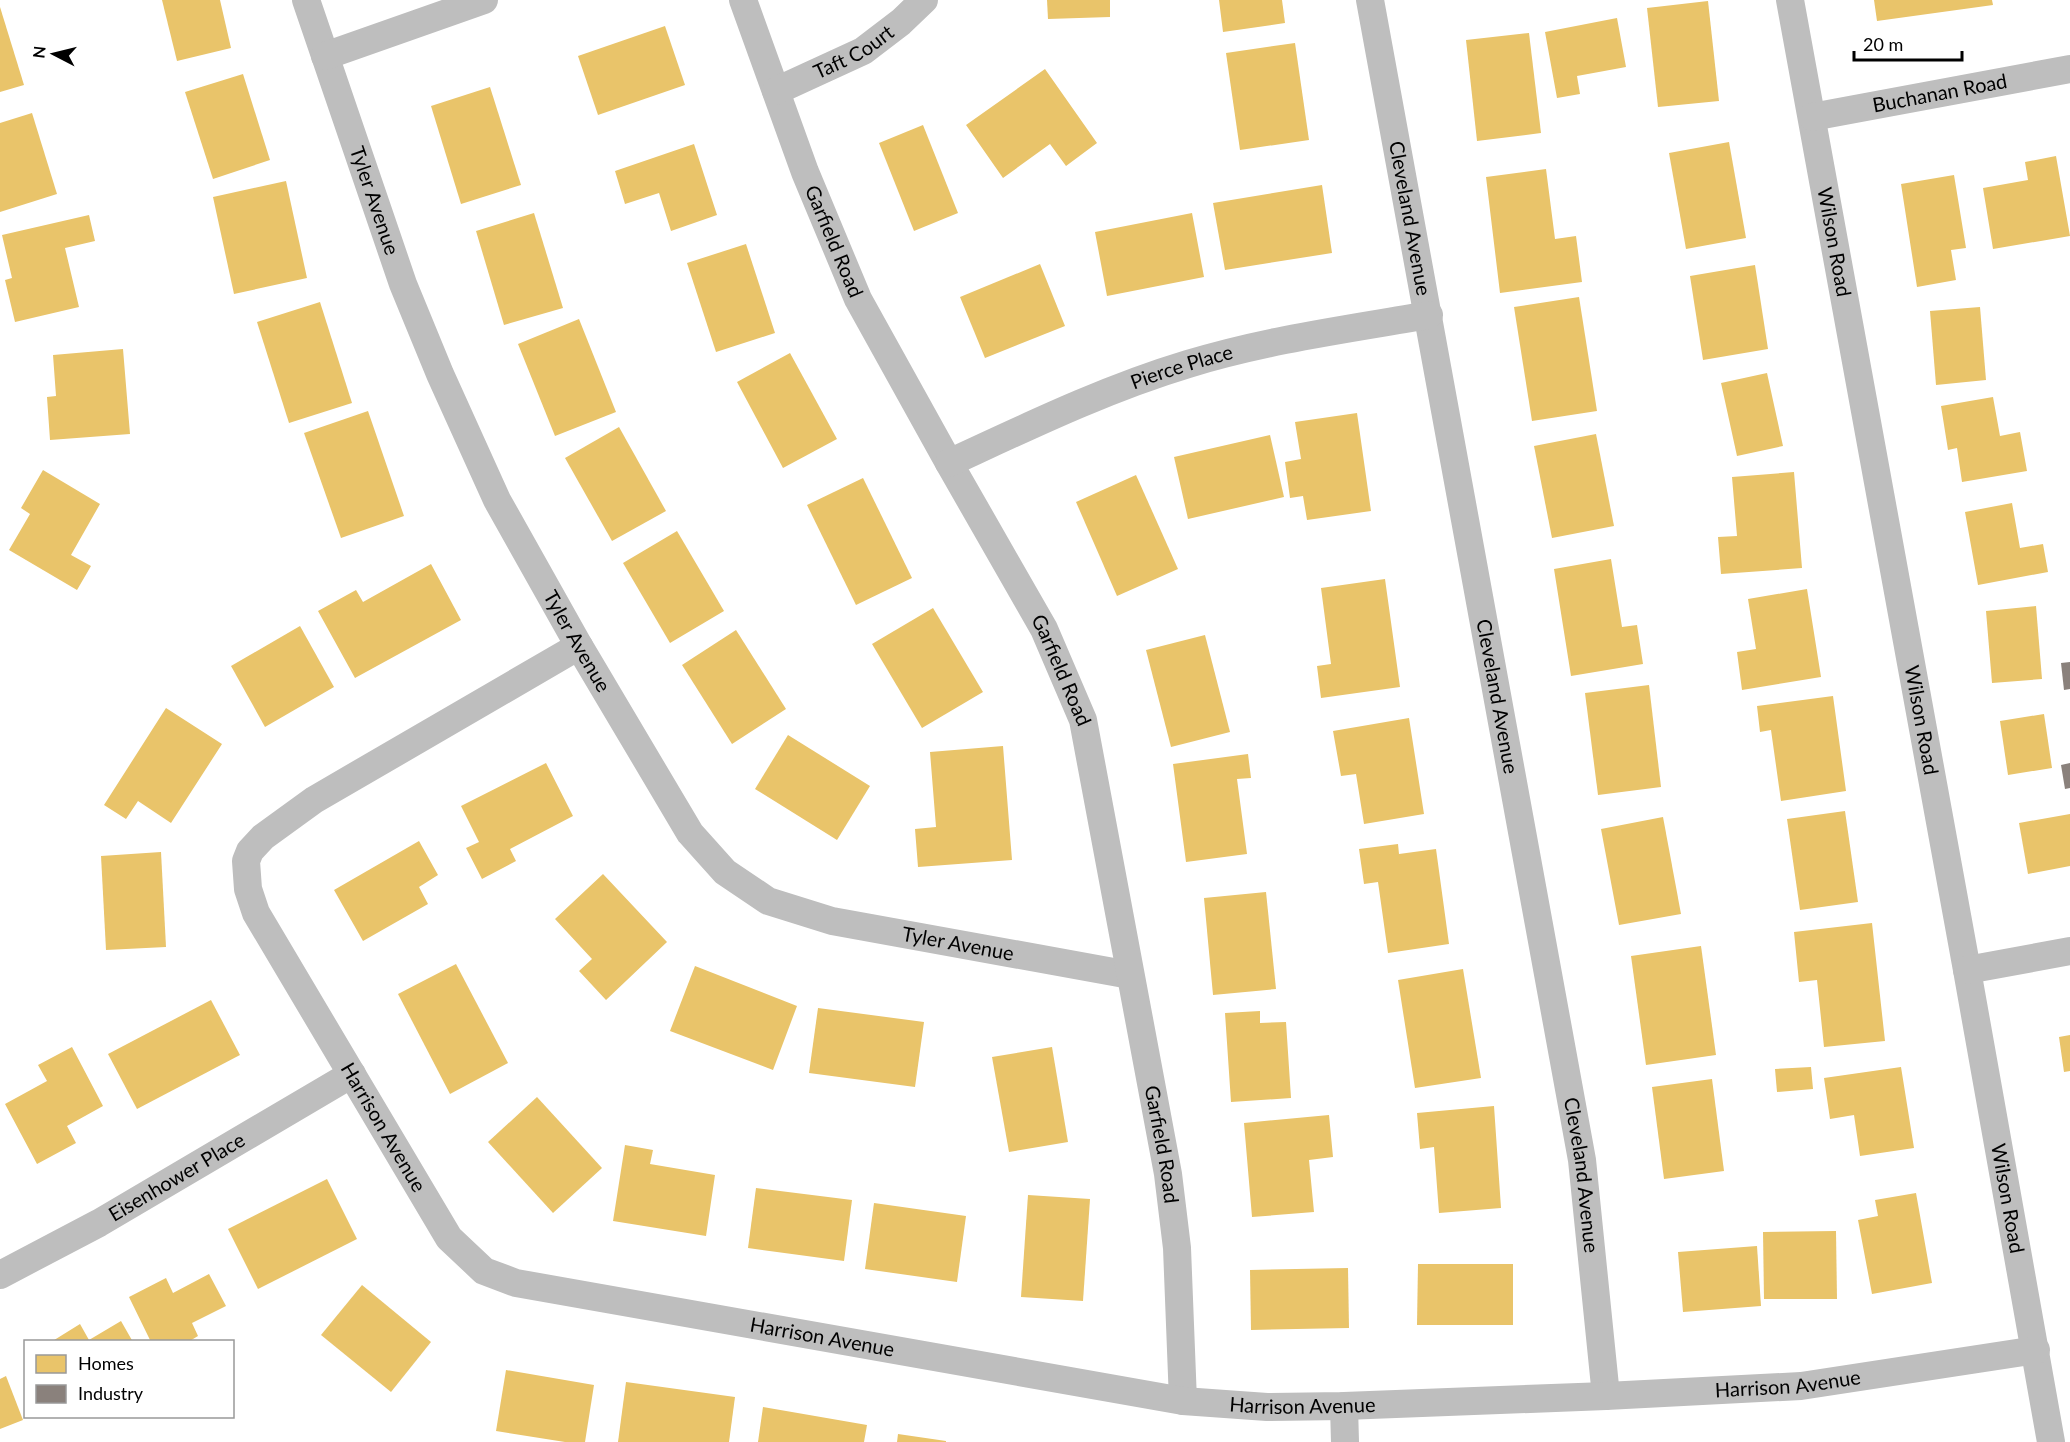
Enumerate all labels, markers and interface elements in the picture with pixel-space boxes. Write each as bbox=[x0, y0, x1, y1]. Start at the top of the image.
street label: Taft Court bbox=[810, 19, 898, 83]
north arrow bbox=[24, 24, 84, 84]
scale bar bbox=[1854, 24, 1962, 62]
text: 20 m bbox=[1863, 33, 1903, 55]
text: N bbox=[28, 45, 49, 59]
street label: Buchanan Road bbox=[1870, 68, 2009, 117]
street label: Cleveland Avenue bbox=[1385, 139, 1437, 297]
street label: Tyler Avenue bbox=[346, 143, 405, 258]
street label: Garfield Road bbox=[801, 181, 869, 301]
street label: Wilson Road bbox=[1813, 185, 1857, 299]
street label: Pierce Place bbox=[1127, 339, 1235, 393]
street label: Tyler Avenue bbox=[539, 586, 616, 696]
street label: Garfield Road bbox=[1027, 610, 1097, 729]
street label: Cleveland Avenue bbox=[1472, 617, 1524, 776]
street label: Wilson Road bbox=[1901, 663, 1944, 777]
street label: Tyler Avenue bbox=[900, 921, 1016, 965]
street label: Harrison Avenue bbox=[336, 1058, 432, 1196]
street label: Garfield Road bbox=[1141, 1083, 1184, 1205]
street label: Cleveland Avenue bbox=[1560, 1095, 1604, 1254]
street label: Eisenhower Place bbox=[104, 1127, 249, 1226]
street label: Wilson Road bbox=[1987, 1142, 2030, 1255]
street label: Harrison Avenue bbox=[748, 1312, 896, 1361]
legend bbox=[24, 1340, 234, 1418]
text: Homes bbox=[78, 1352, 134, 1374]
street label: Harrison Avenue bbox=[1714, 1364, 1862, 1401]
text: Industry bbox=[78, 1382, 144, 1404]
street label: Harrison Avenue bbox=[1229, 1391, 1376, 1418]

